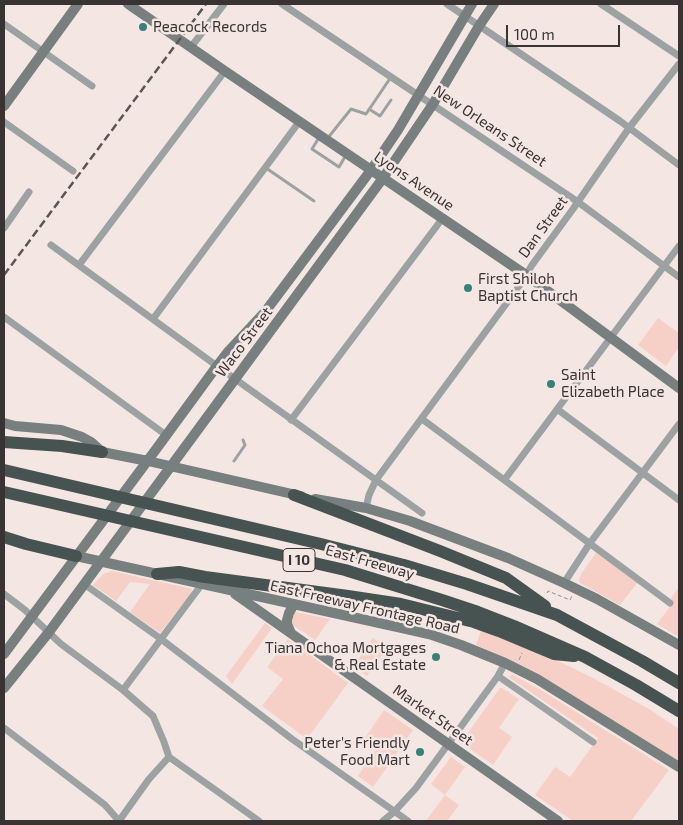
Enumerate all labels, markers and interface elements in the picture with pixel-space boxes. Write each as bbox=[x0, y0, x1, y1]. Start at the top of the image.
scale bar bbox=[508, 15, 622, 47]
place label: Peacock Records bbox=[153, 18, 267, 36]
marker: Peacock Records bbox=[137, 21, 149, 33]
text: 100 m bbox=[514, 25, 555, 43]
street label: New Orleans Street bbox=[430, 81, 550, 171]
street label: Lyons Avenue bbox=[370, 148, 458, 214]
street label: Dan Street bbox=[515, 193, 571, 261]
place label: First Shiloh Baptist Church bbox=[478, 270, 578, 305]
marker: First Shiloh Baptist Church bbox=[462, 282, 474, 294]
street label: Waco Street bbox=[212, 303, 276, 381]
place label: Saint Elizabeth Place bbox=[561, 366, 665, 401]
marker: Saint Elizabeth Place bbox=[545, 378, 557, 390]
street label: East Freeway bbox=[324, 541, 416, 583]
road number: I 10 bbox=[283, 548, 315, 572]
street label: East Freeway Frontage Road bbox=[268, 576, 462, 638]
place label: Tiana Ochoa Mortgages & Real Estate bbox=[265, 639, 426, 674]
marker: Tiana Ochoa Mortgages & Real Estate bbox=[430, 651, 442, 663]
street label: Market Street bbox=[389, 681, 477, 749]
place label: Peter's Friendly Food Mart bbox=[304, 734, 410, 769]
marker: Peter's Friendly Food Mart bbox=[414, 746, 426, 758]

